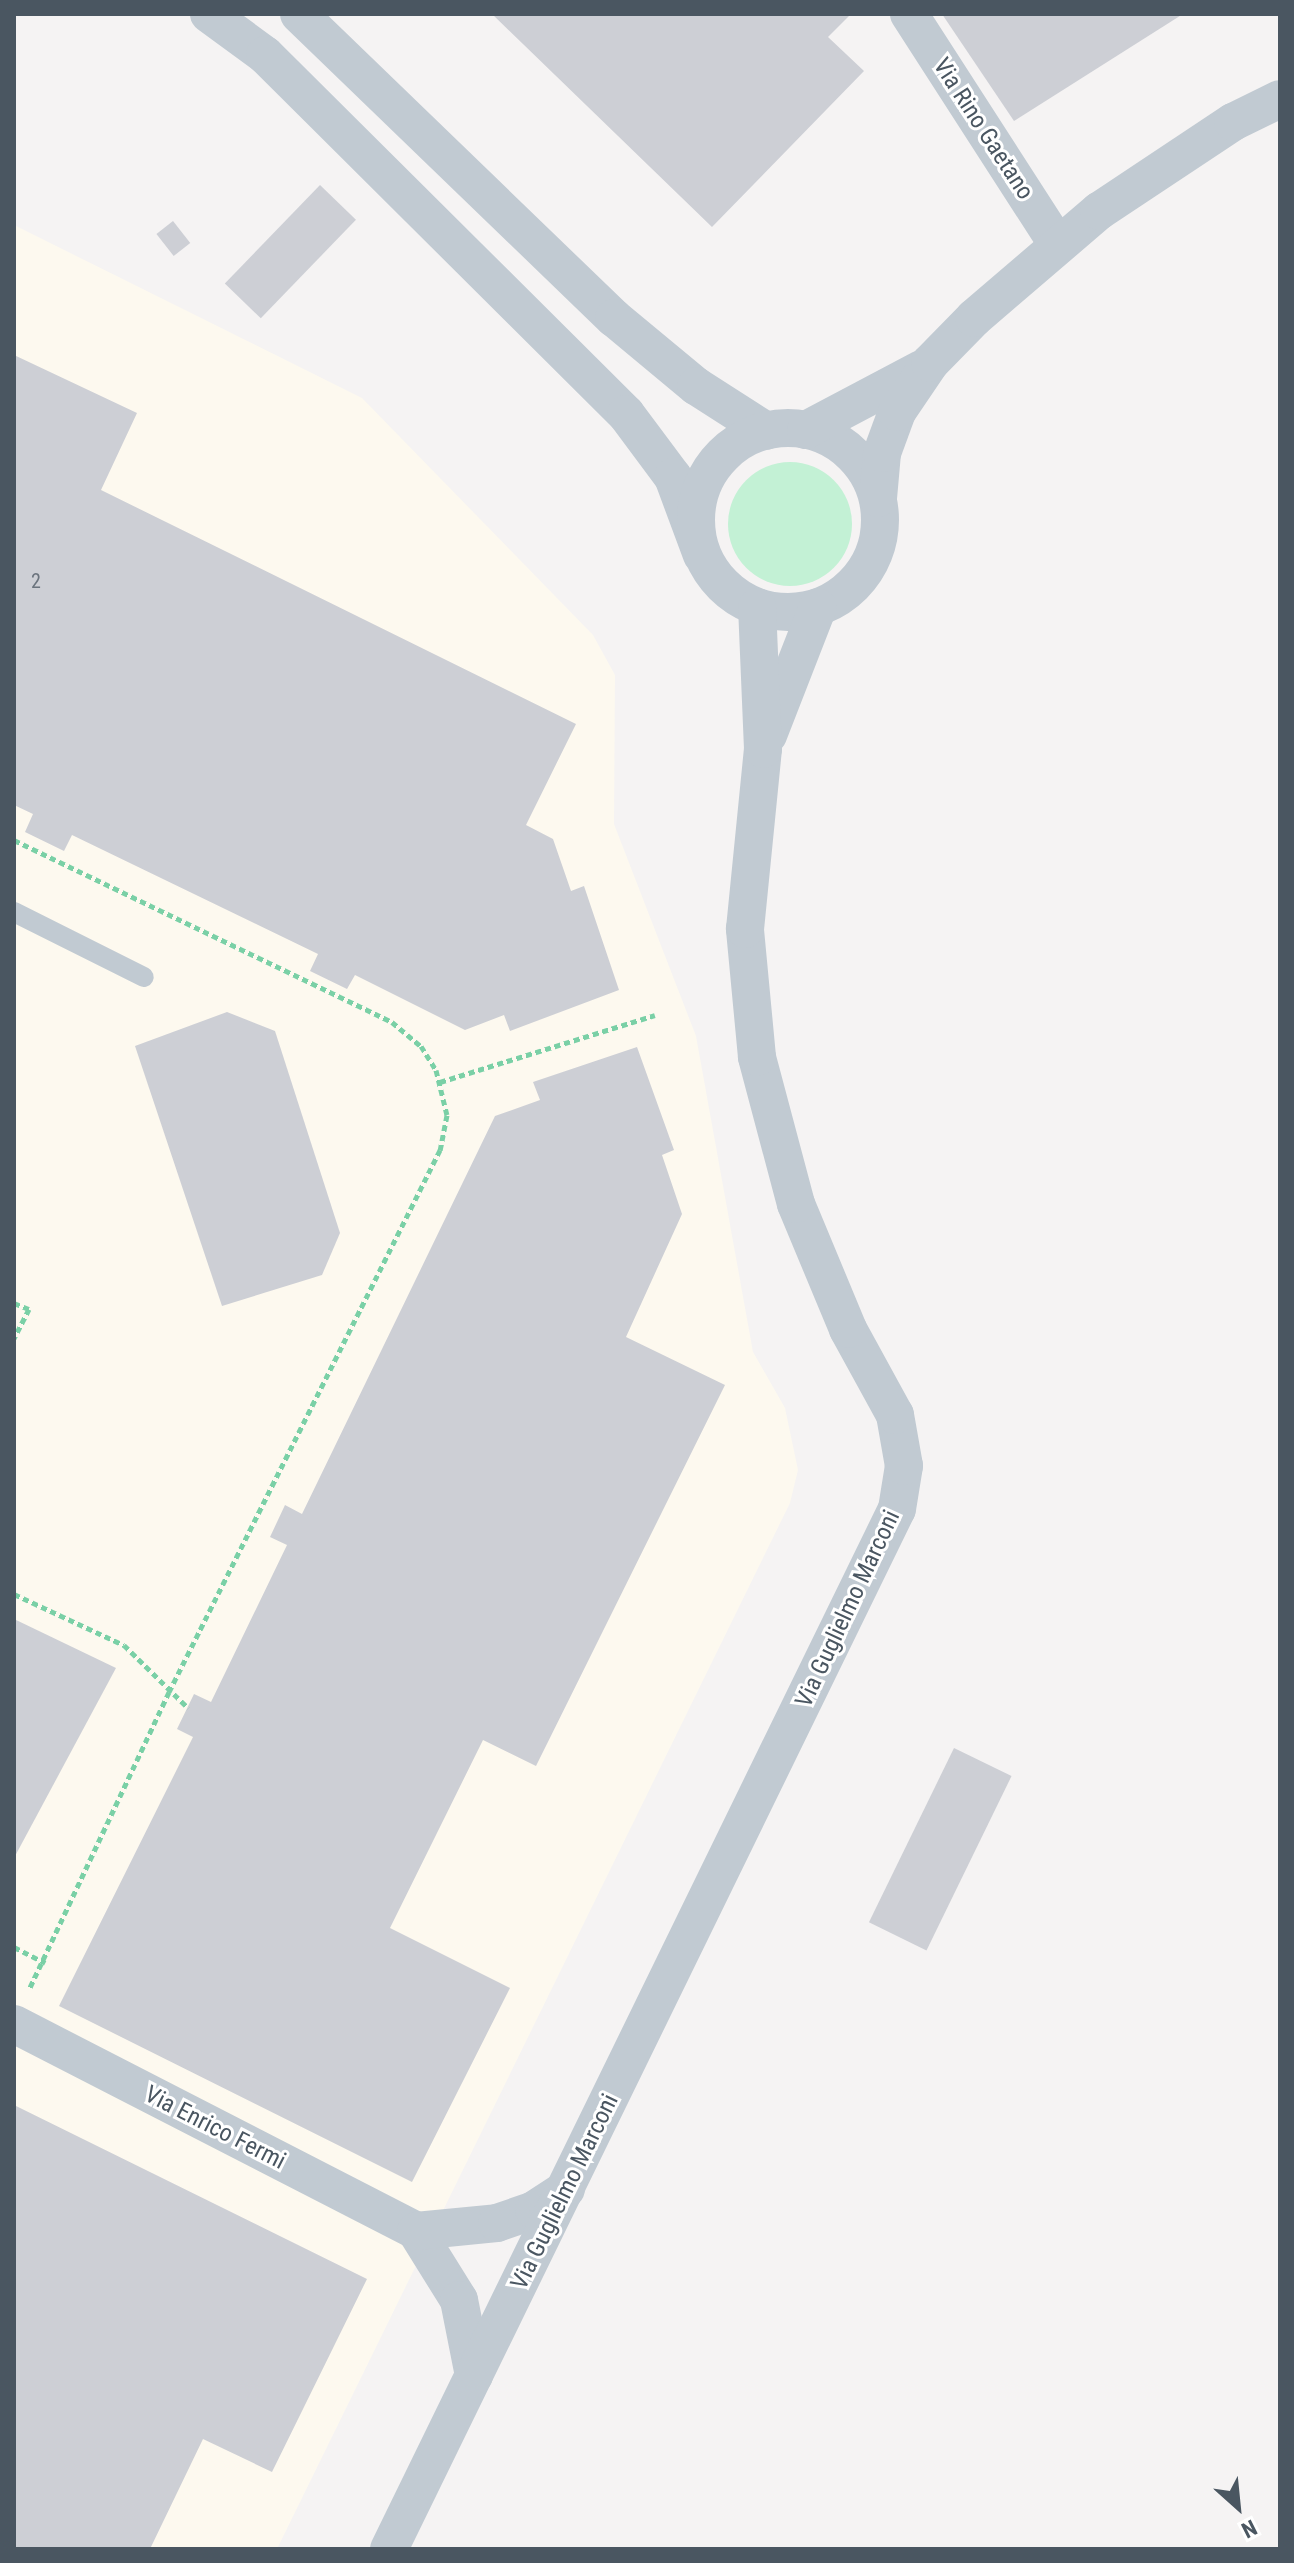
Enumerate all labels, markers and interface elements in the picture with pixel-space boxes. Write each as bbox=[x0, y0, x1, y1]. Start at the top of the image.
street label: Via Rino Gaetano bbox=[927, 53, 1039, 205]
house number: 2 bbox=[31, 569, 41, 593]
street label: Via Guglielmo Marconi bbox=[790, 1506, 906, 1712]
street label: Via Enrico Fermi bbox=[140, 2080, 290, 2176]
street label: Via Guglielmo Marconi bbox=[505, 2090, 625, 2294]
north arrow bbox=[1198, 2467, 1278, 2547]
text: N bbox=[1237, 2515, 1261, 2543]

